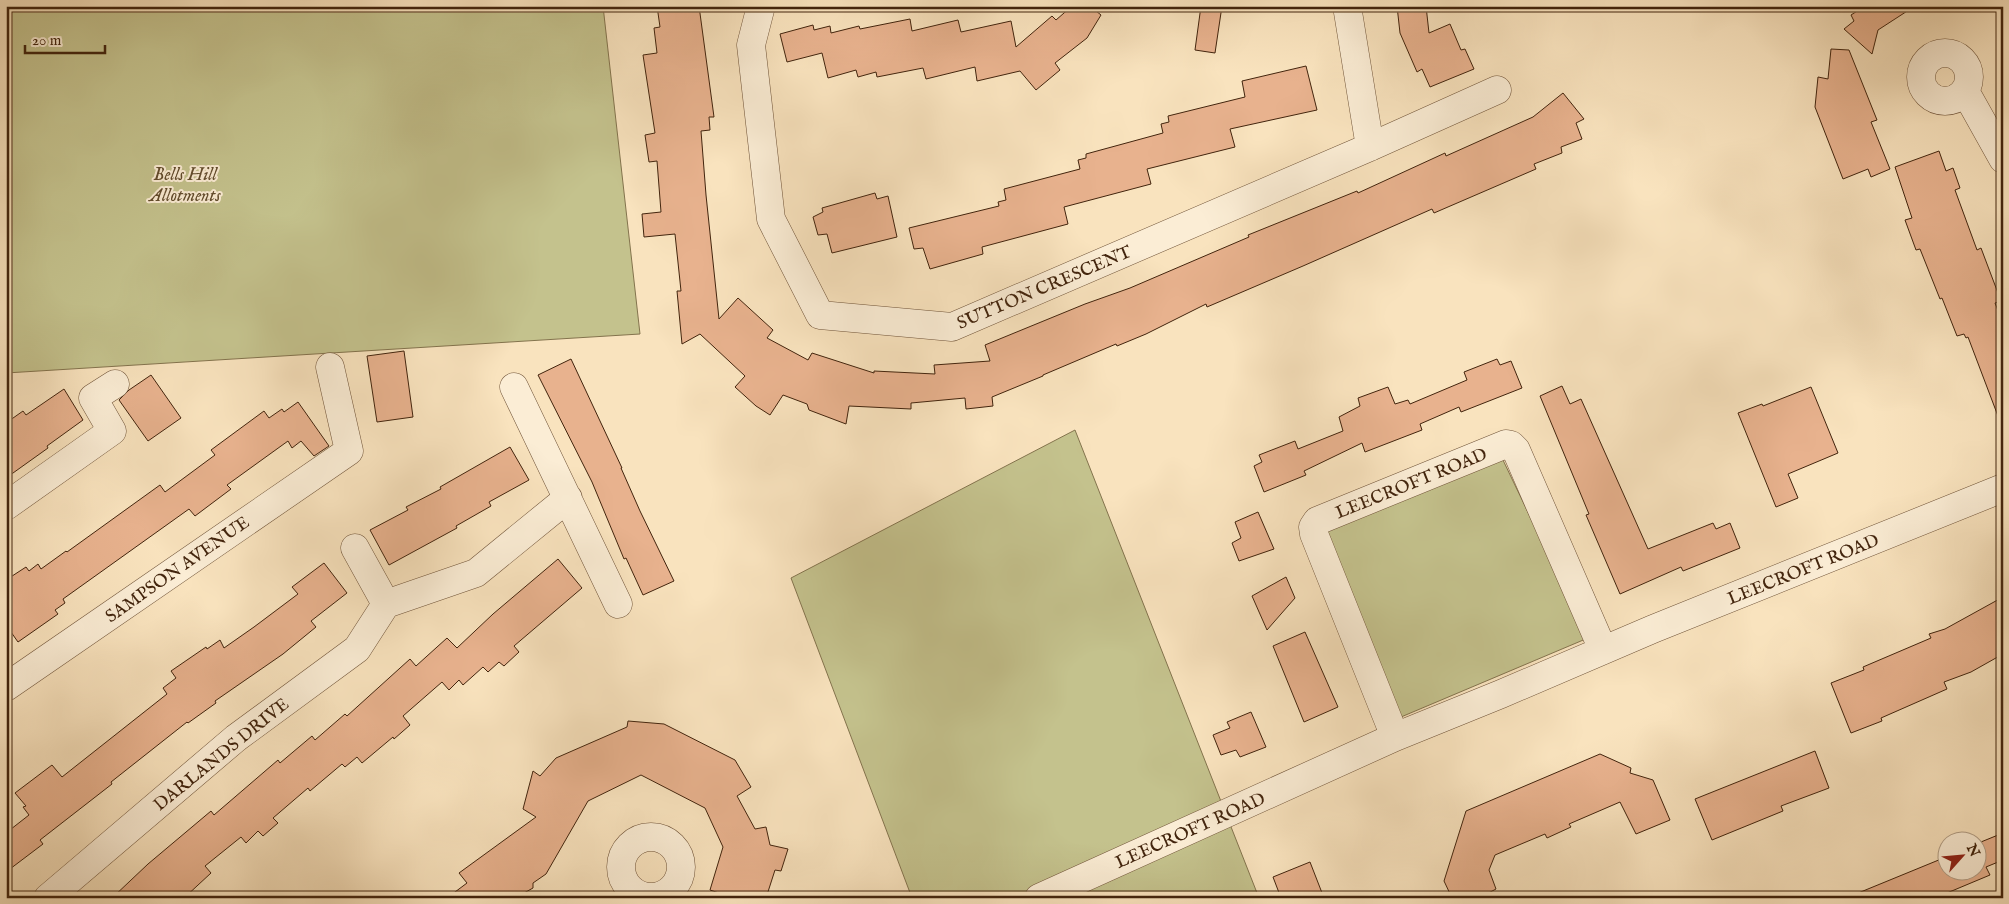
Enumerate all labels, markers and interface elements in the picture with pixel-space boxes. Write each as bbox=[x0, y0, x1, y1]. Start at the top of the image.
scale bar bbox=[25, 22, 105, 54]
text: 20 m bbox=[32, 31, 62, 50]
park label: Bells Hill Allotments bbox=[147, 164, 221, 208]
street label: SUTTON CRESCENT bbox=[954, 241, 1135, 336]
street label: LEECROFT ROAD bbox=[1332, 443, 1491, 525]
street label: SAMPSON AVENUE bbox=[101, 512, 255, 629]
street label: LEECROFT ROAD bbox=[1724, 529, 1883, 611]
street label: DARLANDS DRIVE bbox=[150, 693, 294, 817]
street label: LEECROFT ROAD bbox=[1112, 788, 1269, 875]
north arrow bbox=[1936, 832, 1986, 882]
text: N bbox=[1961, 840, 1983, 860]

